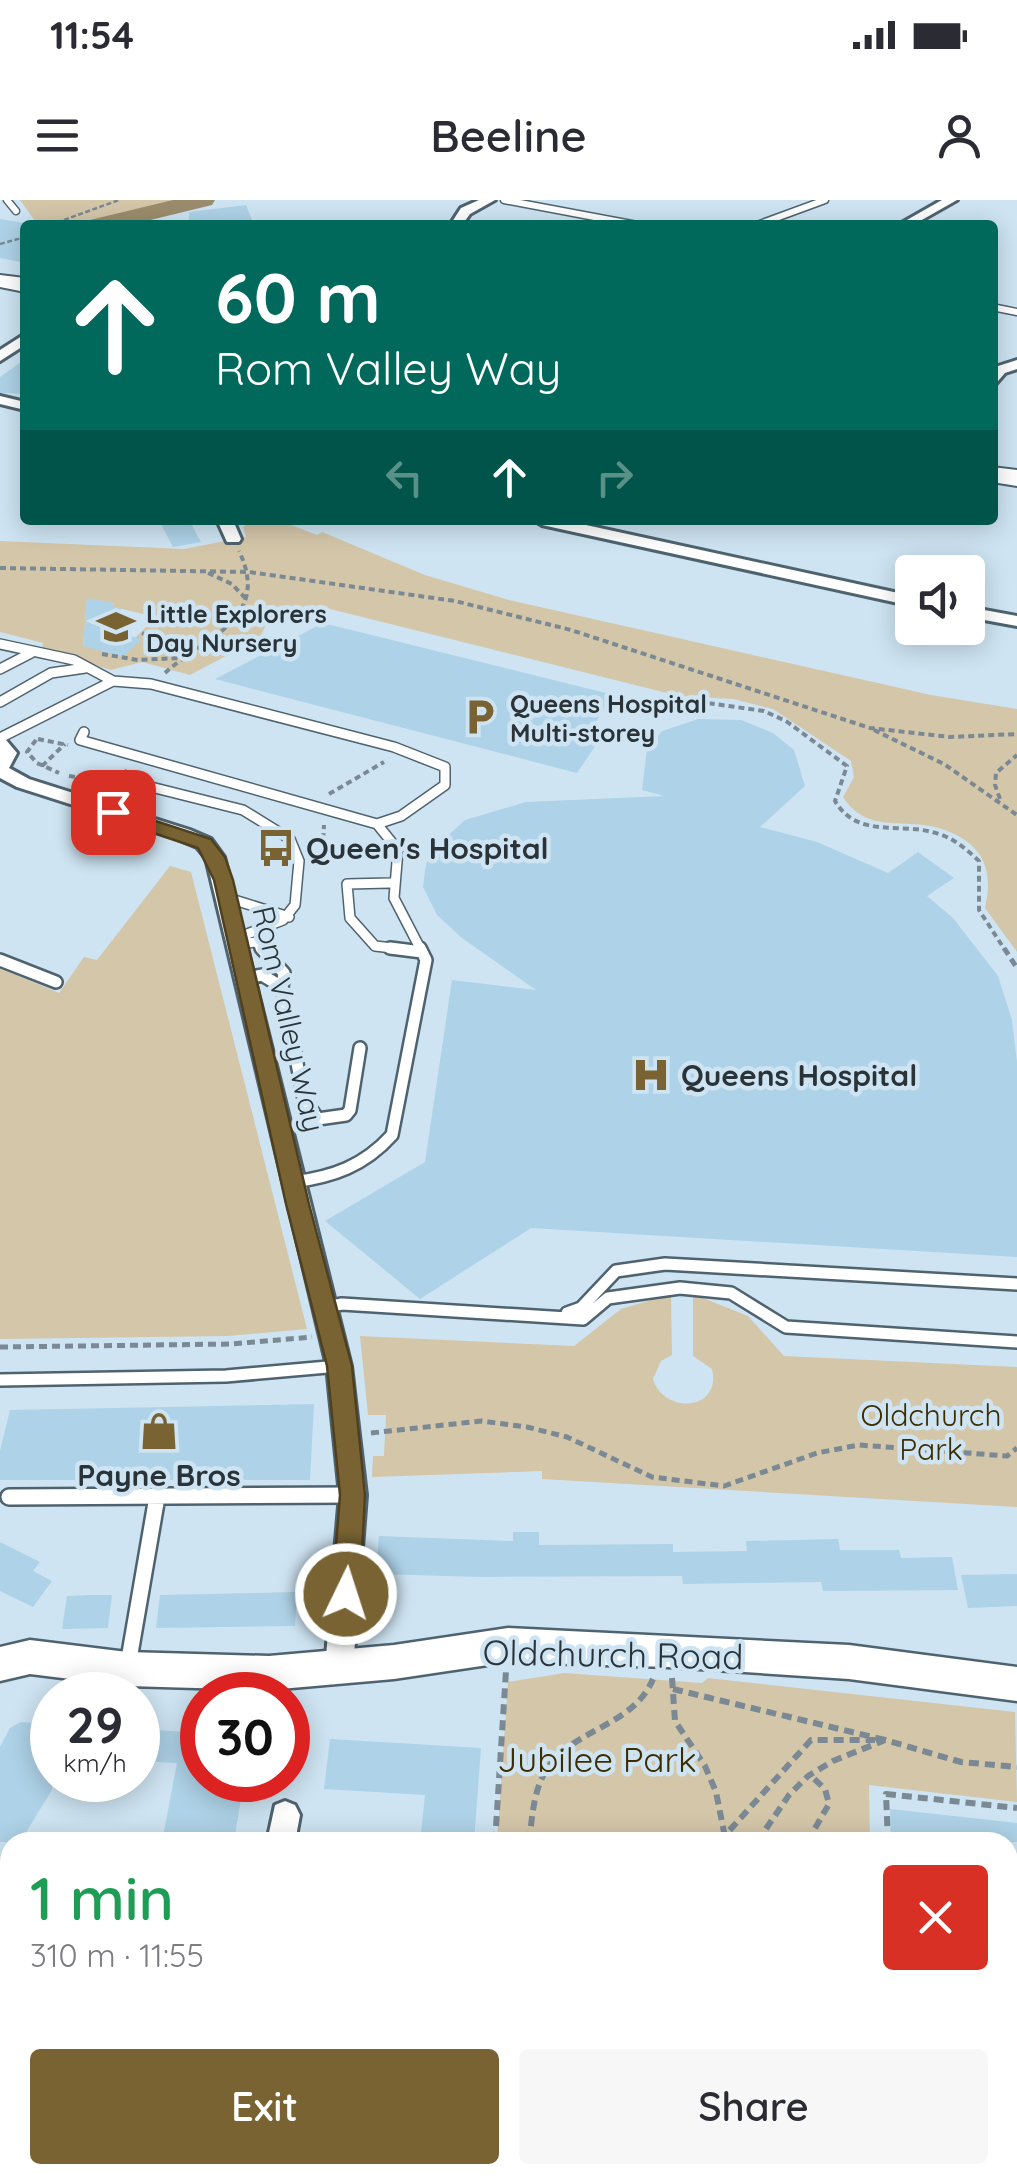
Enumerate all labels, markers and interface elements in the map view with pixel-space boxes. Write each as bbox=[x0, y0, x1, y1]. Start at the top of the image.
text: 11:54 bbox=[50, 11, 134, 59]
text: Beeline bbox=[430, 107, 587, 163]
icon: menu bbox=[30, 108, 85, 163]
icon: person bbox=[932, 108, 987, 163]
text: 60 m bbox=[215, 253, 381, 341]
icon: ahead bbox=[50, 260, 180, 390]
text: Rom Valley Way bbox=[215, 340, 561, 396]
icon: left bbox=[377, 450, 432, 505]
icon: ahead bbox=[482, 450, 537, 505]
icon: right bbox=[587, 450, 642, 505]
map controls bbox=[895, 555, 985, 645]
button: sound bbox=[895, 555, 985, 645]
place label: Little Explorers Day Nursery bbox=[146, 598, 327, 658]
school or university icon: Little Explorers Day Nursery bbox=[95, 606, 137, 648]
place label: Queens Hospital Multi-storey bbox=[510, 688, 707, 748]
parking icon: Queens Hospital Multi-storey bbox=[459, 696, 501, 738]
pin bbox=[71, 770, 156, 855]
icon: arrive bbox=[86, 785, 141, 840]
bus stop icon: Queen's Hospital bbox=[255, 827, 297, 869]
place label: Queen's Hospital bbox=[306, 829, 549, 867]
street label: Rom Valley Way bbox=[245, 902, 333, 1136]
hospital icon: Queens Hospital bbox=[630, 1054, 672, 1096]
place label: Queens Hospital bbox=[681, 1056, 917, 1094]
park label: Oldchurch Park bbox=[861, 1396, 1001, 1468]
shop icon: Payne Bros bbox=[138, 1410, 180, 1452]
place label: Payne Bros bbox=[77, 1456, 241, 1494]
position arrow bbox=[294, 1542, 398, 1646]
street label: Oldchurch Road bbox=[482, 1630, 744, 1678]
speed limit sign: 30 bbox=[180, 1672, 310, 1802]
text: 29 bbox=[67, 1693, 123, 1756]
park label: Jubilee Park bbox=[497, 1737, 697, 1781]
text: km/h bbox=[63, 1747, 127, 1778]
text: 1 min bbox=[30, 1860, 174, 1935]
button: close bbox=[883, 1865, 988, 1970]
text: 310 m · 11:55 bbox=[30, 1935, 204, 1975]
button: Exit bbox=[30, 2049, 499, 2164]
button: Share bbox=[519, 2049, 988, 2164]

